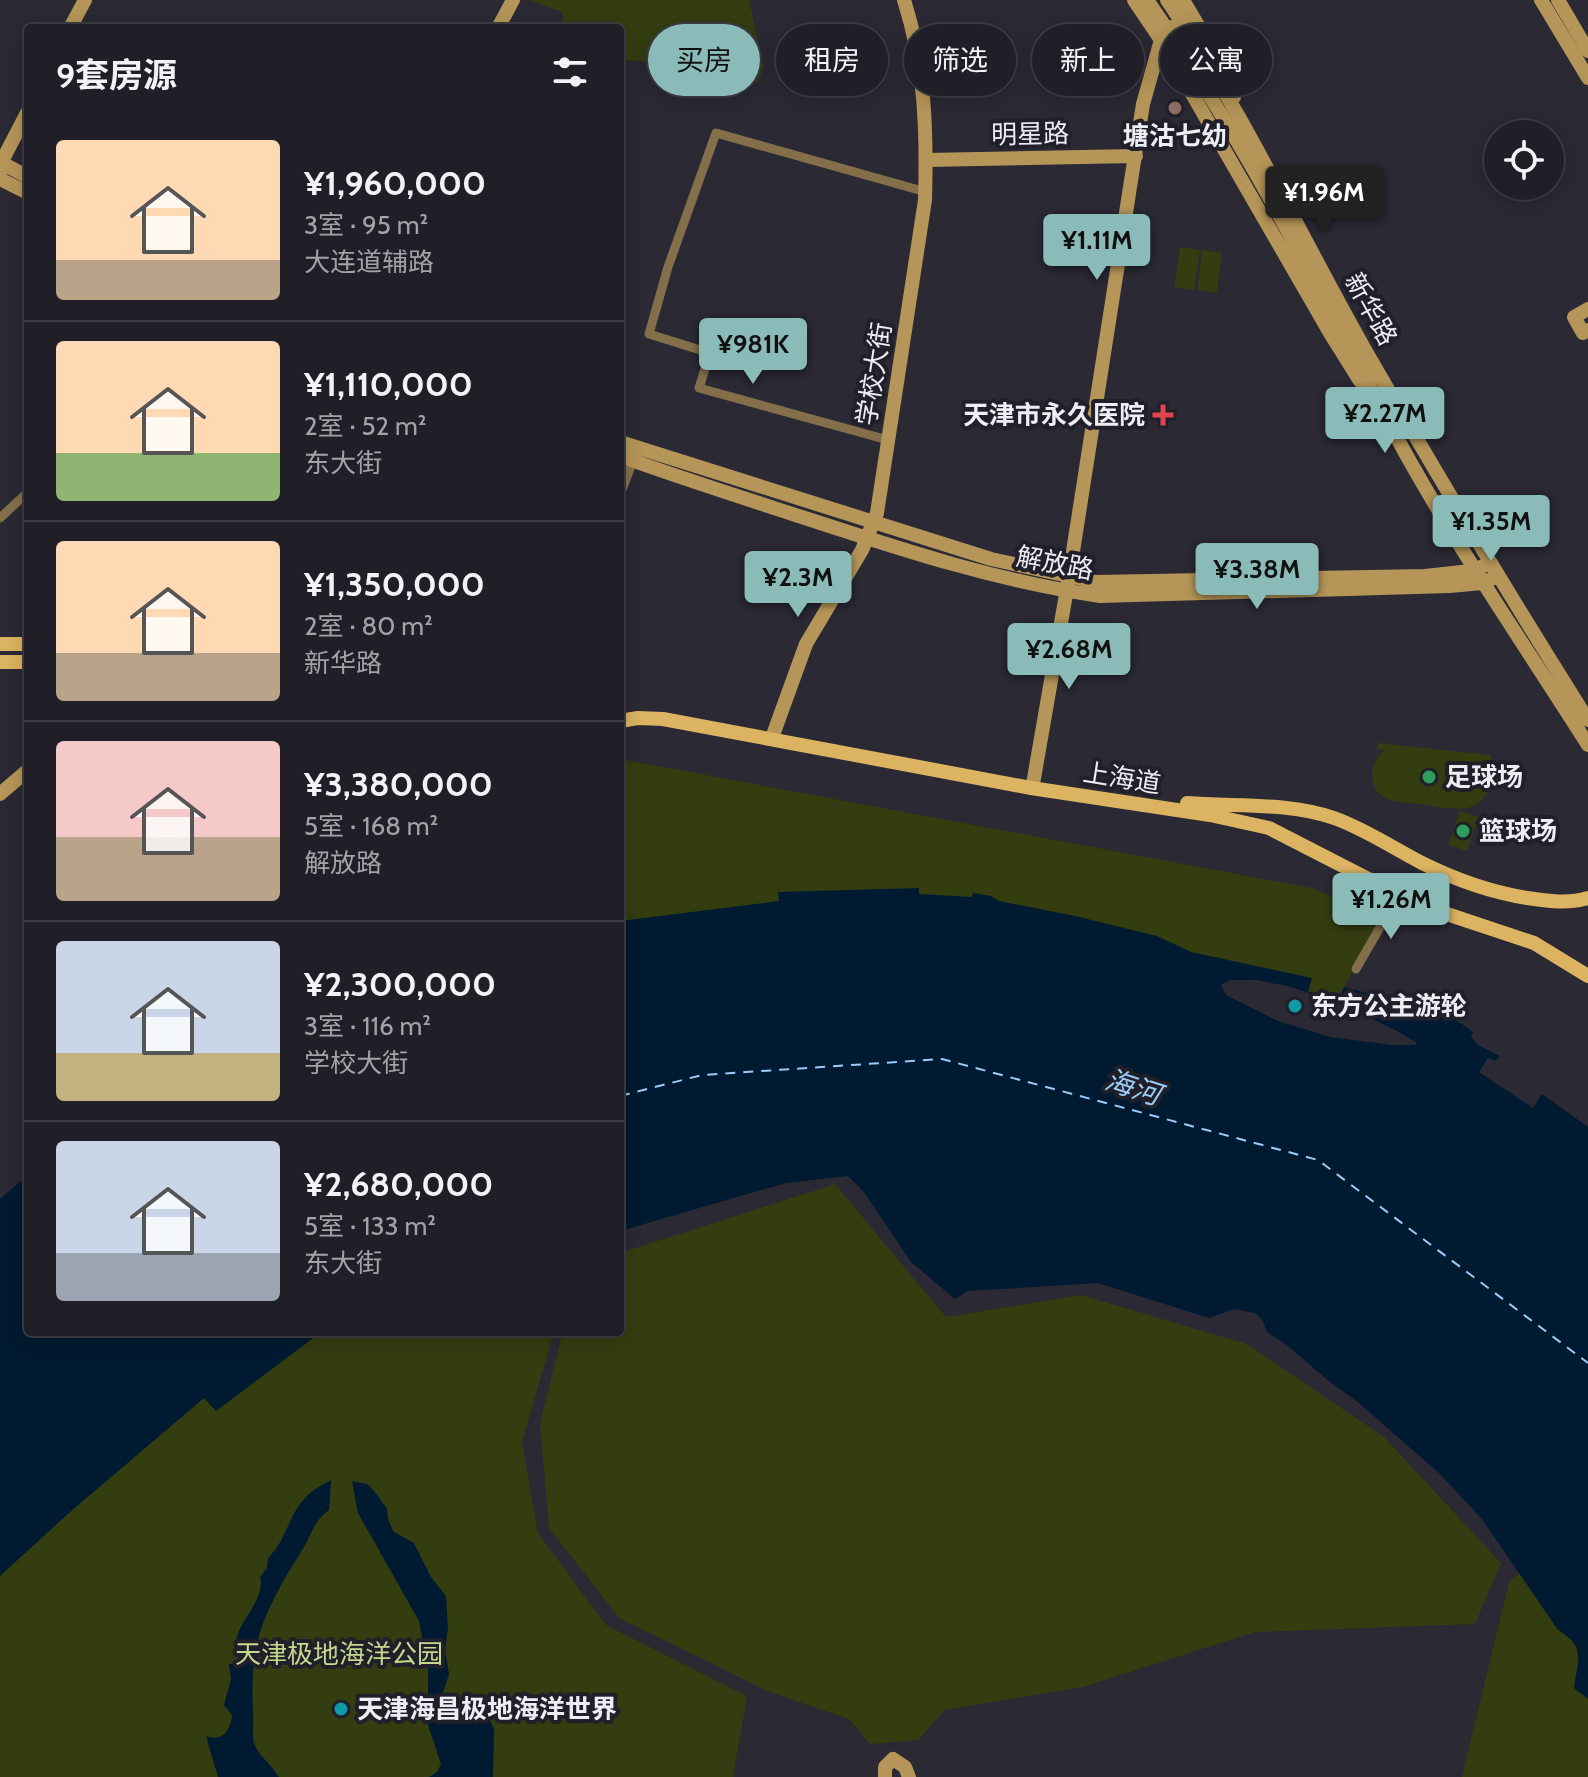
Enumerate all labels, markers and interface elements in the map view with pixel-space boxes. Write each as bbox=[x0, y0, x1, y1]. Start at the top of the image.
chip: 买房 bbox=[648, 24, 760, 96]
chip: 租房 bbox=[776, 24, 888, 96]
chip: 筛选 bbox=[904, 24, 1016, 96]
chip: 新上 bbox=[1032, 24, 1144, 96]
chip: 公寓 bbox=[1160, 24, 1272, 96]
icon: filters bbox=[548, 50, 592, 94]
text: 9套房源 bbox=[56, 54, 177, 96]
marker: 塘沽七幼 bbox=[1166, 99, 1184, 117]
street label: 明星路 bbox=[991, 117, 1069, 151]
place label: 塘沽七幼 bbox=[1123, 120, 1227, 152]
map controls bbox=[1484, 120, 1564, 200]
button: locate bbox=[1484, 120, 1564, 200]
text: ¥1,960,000 bbox=[304, 162, 486, 204]
pin: ¥1.96M bbox=[1259, 166, 1389, 234]
icon: home bbox=[120, 172, 216, 268]
text: ¥1.96M bbox=[1283, 176, 1365, 208]
text: 3室 · 95 m² bbox=[304, 209, 428, 241]
pin: ¥1.11M bbox=[1032, 214, 1162, 282]
text: ¥1.11M bbox=[1061, 224, 1133, 256]
text: 大连道辅路 bbox=[304, 246, 434, 278]
street label: 新华路 bbox=[1338, 267, 1404, 351]
pin: ¥981K bbox=[697, 318, 809, 386]
street label: 学校大街 bbox=[850, 320, 898, 428]
text: ¥981K bbox=[717, 328, 789, 360]
text: ¥1,110,000 bbox=[304, 363, 473, 405]
icon: home bbox=[120, 373, 216, 469]
pin: ¥2.27M bbox=[1320, 387, 1450, 455]
text: ¥2.27M bbox=[1343, 397, 1427, 429]
place label: 天津市永久医院 bbox=[963, 399, 1145, 431]
marker: 天津市永久医院 bbox=[1152, 404, 1174, 426]
text: 2室 · 52 m² bbox=[304, 410, 427, 442]
text: 东大街 bbox=[304, 447, 382, 479]
pin: ¥1.35M bbox=[1426, 495, 1556, 563]
text: ¥1.35M bbox=[1451, 505, 1531, 537]
street label: 解放路 bbox=[1014, 540, 1096, 586]
pin: ¥3.38M bbox=[1192, 543, 1322, 611]
pin: ¥2.3M bbox=[742, 551, 854, 619]
text: ¥3.38M bbox=[1214, 553, 1300, 585]
text: ¥2.3M bbox=[763, 561, 833, 593]
text: ¥1,350,000 bbox=[304, 563, 485, 605]
icon: home bbox=[120, 573, 216, 669]
text: 2室 · 80 m² bbox=[304, 610, 433, 642]
pin: ¥2.68M bbox=[1004, 623, 1134, 691]
text: ¥2.68M bbox=[1025, 633, 1113, 665]
text: 新华路 bbox=[304, 647, 382, 679]
street label: 上海道 bbox=[1081, 756, 1163, 800]
place label: 足球场 bbox=[1445, 761, 1523, 793]
text: ¥3,380,000 bbox=[304, 763, 493, 805]
marker: 足球场 bbox=[1420, 768, 1438, 786]
icon: home bbox=[120, 773, 216, 869]
text: 5室 · 168 m² bbox=[304, 810, 438, 842]
place label: 篮球场 bbox=[1479, 815, 1557, 847]
marker: 篮球场 bbox=[1454, 822, 1472, 840]
text: 解放路 bbox=[304, 847, 382, 879]
pin: ¥1.26M bbox=[1326, 873, 1456, 941]
text: ¥1.26M bbox=[1350, 883, 1432, 915]
text: ¥2,300,000 bbox=[304, 963, 496, 1005]
icon: home bbox=[120, 973, 216, 1069]
place label: 东方公主游轮 bbox=[1311, 990, 1467, 1022]
marker: 东方公主游轮 bbox=[1286, 997, 1304, 1015]
text: 3室 · 116 m² bbox=[304, 1010, 431, 1042]
text: 学校大街 bbox=[304, 1047, 408, 1079]
water label: 海河 bbox=[1101, 1062, 1170, 1113]
text: ¥2,680,000 bbox=[304, 1163, 493, 1205]
icon: home bbox=[120, 1173, 216, 1269]
text: 5室 · 133 m² bbox=[304, 1210, 436, 1242]
text: 东大街 bbox=[304, 1247, 382, 1279]
park label: 天津极地海洋公园 bbox=[235, 1638, 443, 1670]
place label: 天津海昌极地海洋世界 bbox=[357, 1693, 617, 1725]
marker: 天津海昌极地海洋世界 bbox=[332, 1700, 350, 1718]

